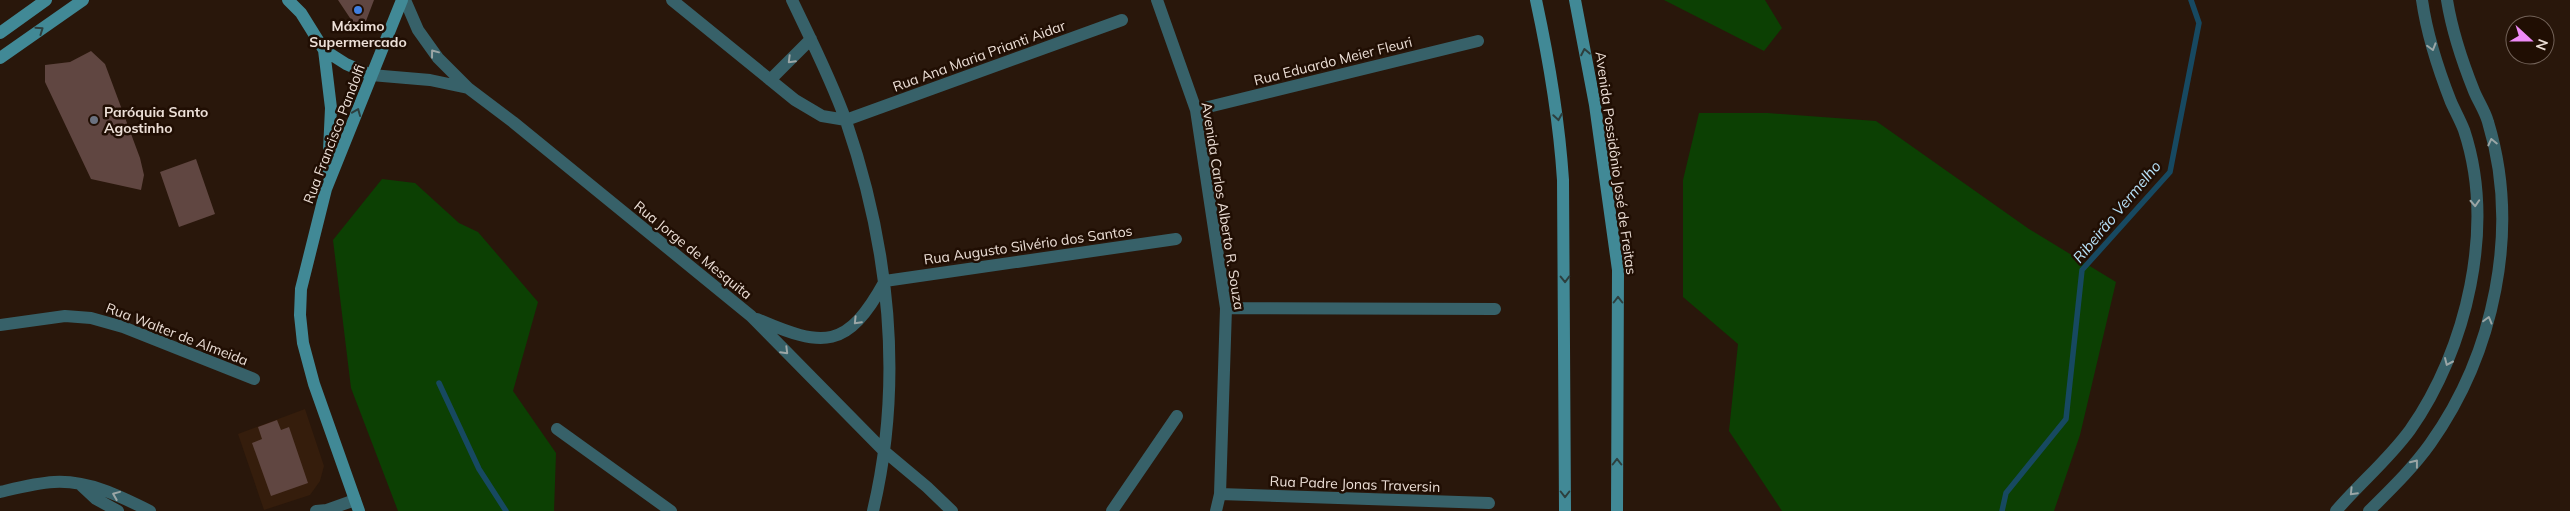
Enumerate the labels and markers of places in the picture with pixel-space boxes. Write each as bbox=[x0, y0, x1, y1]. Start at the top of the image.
marker: Máximo Supermercado bbox=[352, 4, 364, 16]
place label: Máximo Supermercado bbox=[309, 17, 407, 51]
place label: Paróquia Santo Agostinho bbox=[104, 103, 208, 137]
marker: Paróquia Santo Agostinho bbox=[88, 114, 100, 126]

